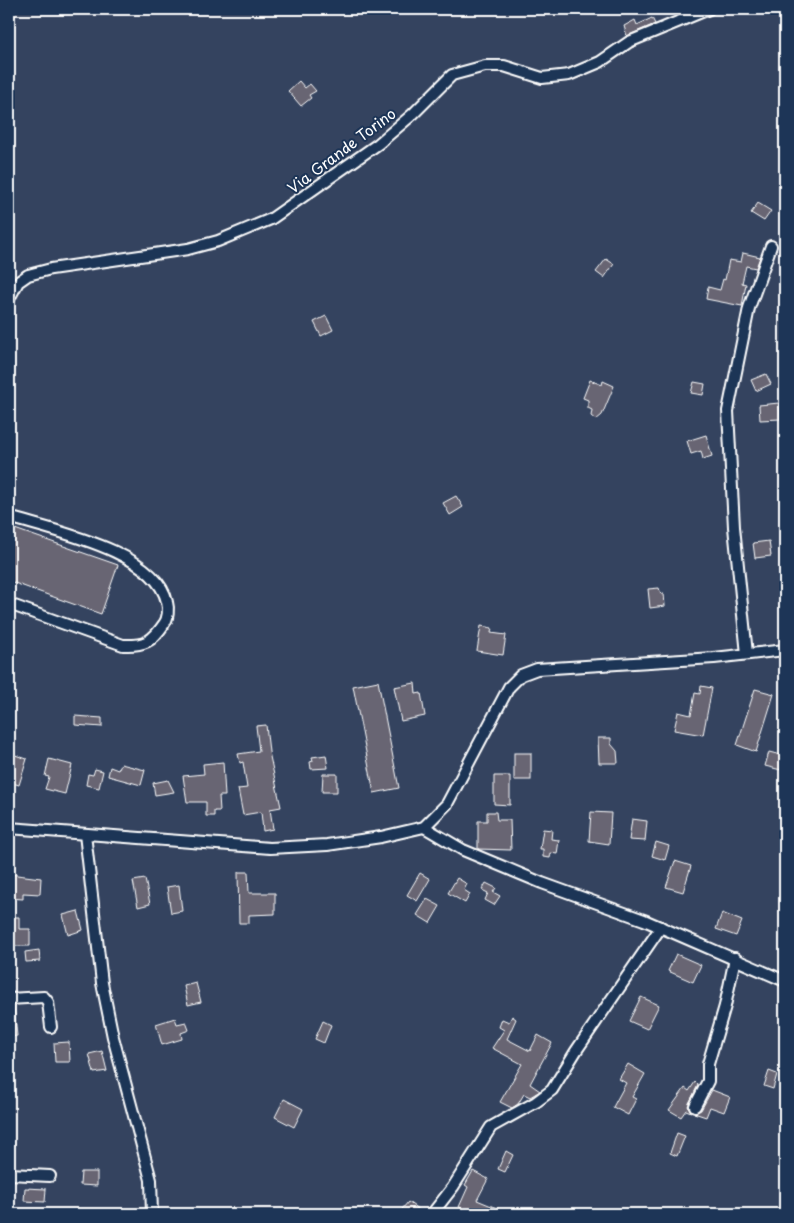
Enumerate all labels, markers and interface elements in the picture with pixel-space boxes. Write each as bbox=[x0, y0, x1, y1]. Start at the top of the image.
street label: Via Grande Torino bbox=[282, 102, 400, 198]

